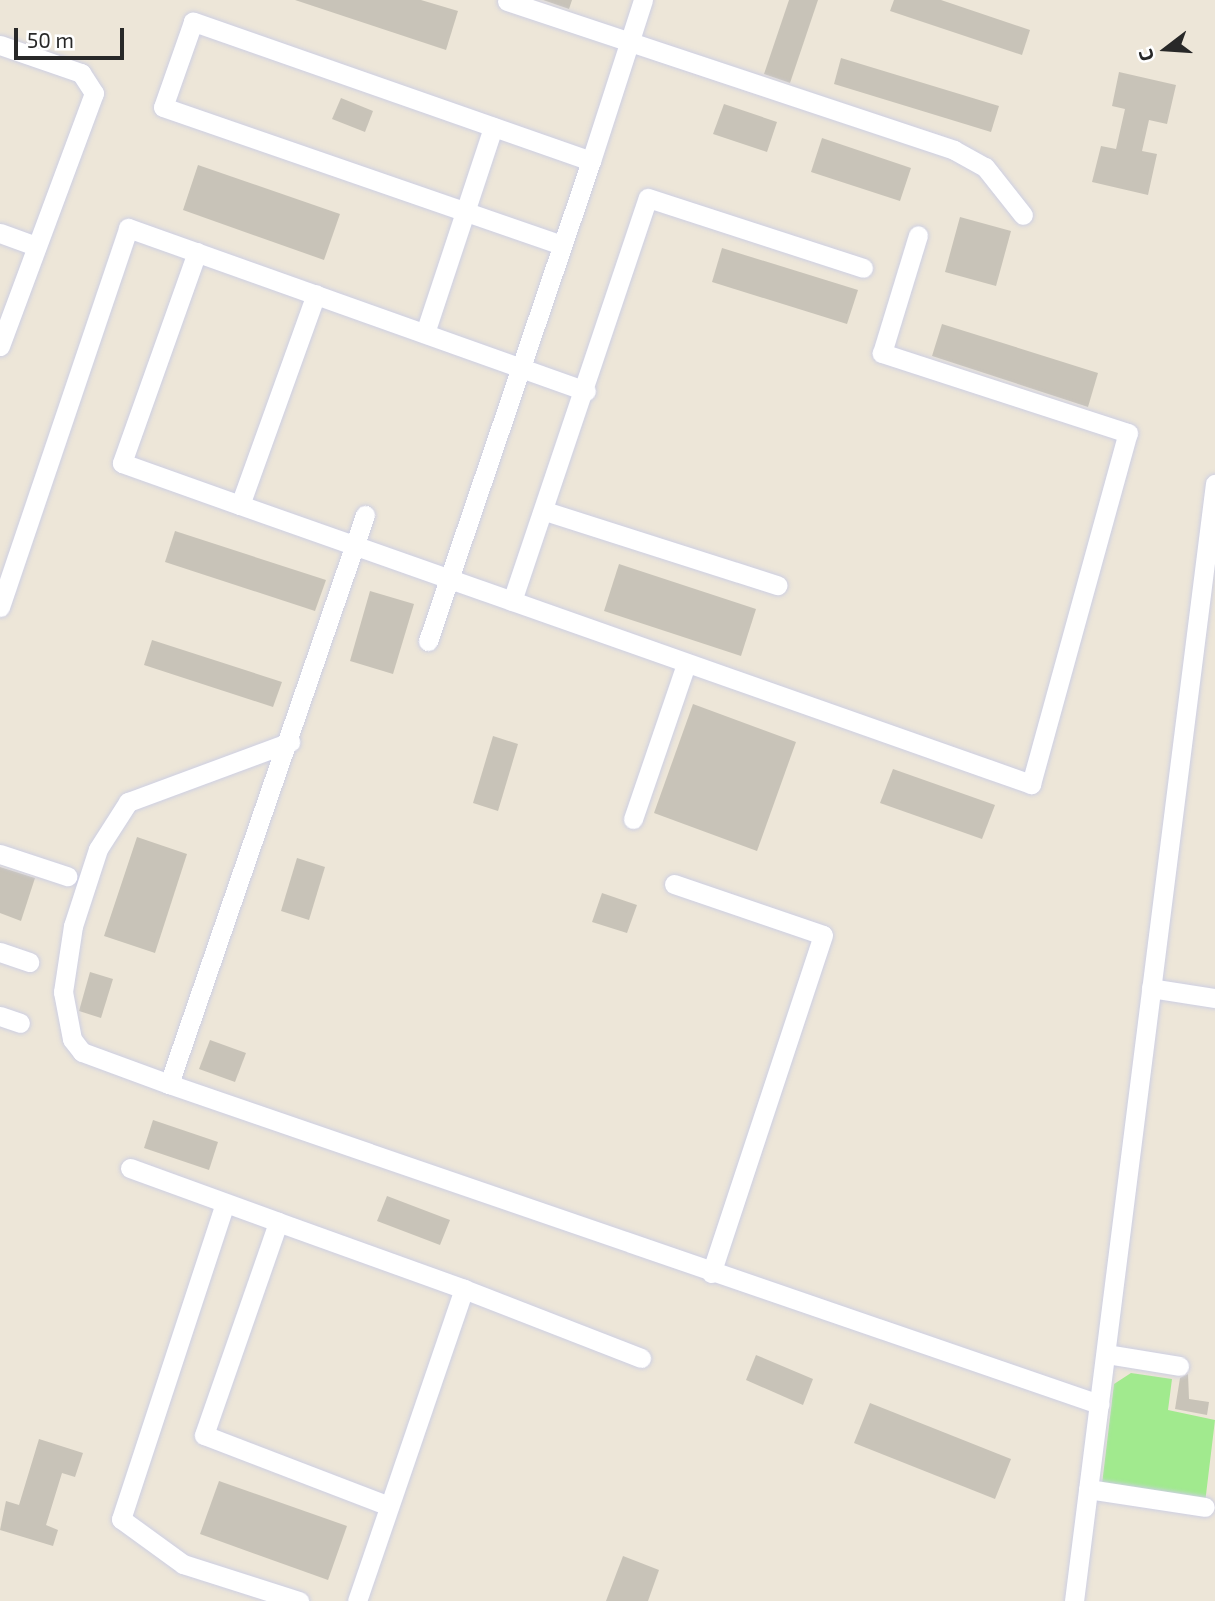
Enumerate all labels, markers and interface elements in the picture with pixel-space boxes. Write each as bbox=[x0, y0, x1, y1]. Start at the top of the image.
scale bar bbox=[18, 14, 128, 58]
north arrow bbox=[1131, 14, 1201, 84]
text: 50 m bbox=[27, 27, 74, 52]
text: С bbox=[1133, 47, 1158, 64]

